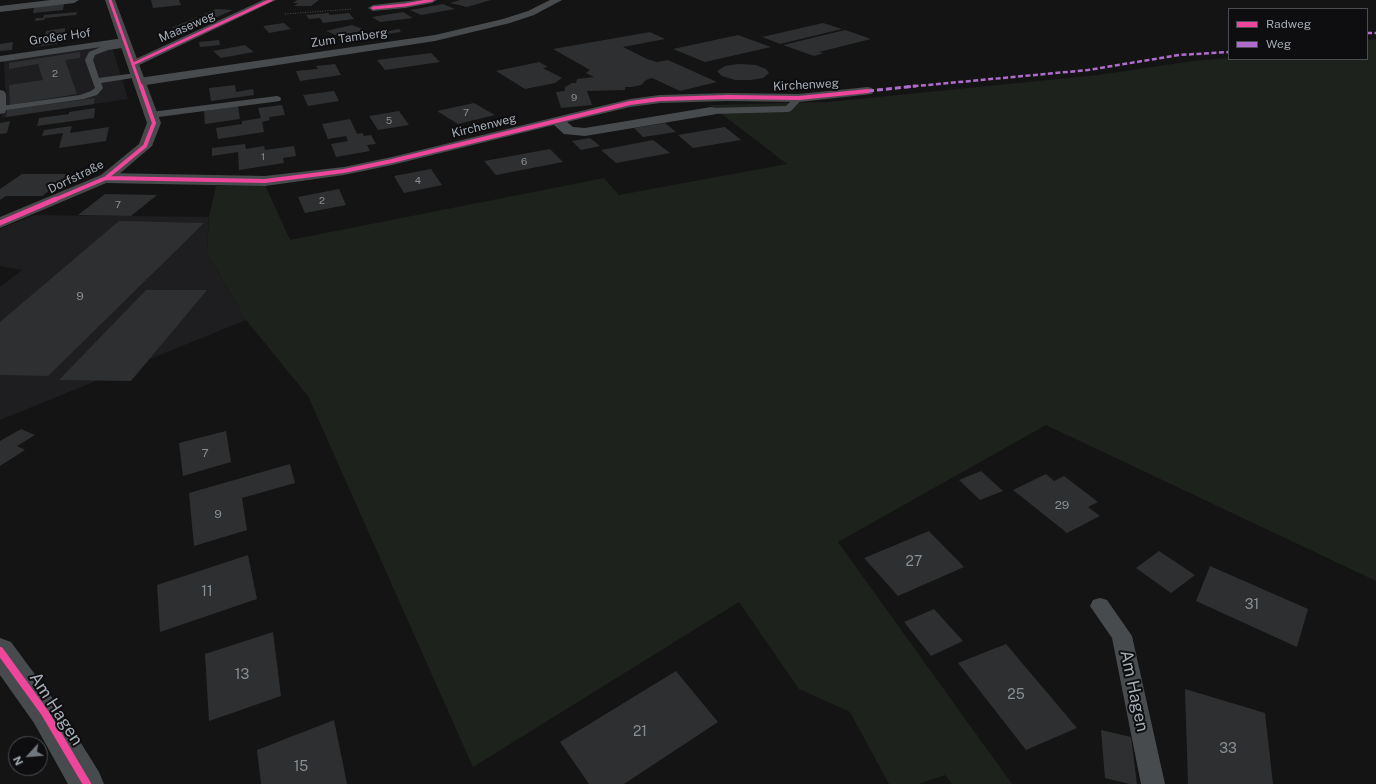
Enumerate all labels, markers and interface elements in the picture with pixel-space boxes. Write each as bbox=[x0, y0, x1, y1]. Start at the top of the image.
street label: Maaseweg bbox=[157, 8, 217, 46]
legend bbox=[1228, 8, 1368, 60]
text: Radweg bbox=[1266, 17, 1311, 31]
street label: Zum Tamberg bbox=[310, 25, 388, 51]
street label: Großer Hof bbox=[28, 26, 92, 48]
text: Weg bbox=[1266, 37, 1291, 51]
house number: 2 bbox=[52, 68, 58, 80]
street label: Kirchenweg bbox=[773, 76, 839, 94]
house number: 9 bbox=[571, 92, 577, 104]
house number: 7 bbox=[463, 107, 469, 119]
street label: Kirchenweg bbox=[450, 111, 518, 141]
house number: 5 bbox=[386, 115, 392, 127]
house number: 1 bbox=[261, 151, 265, 163]
house number: 6 bbox=[521, 156, 527, 168]
street label: Dorfstraße bbox=[46, 157, 106, 197]
house number: 4 bbox=[415, 175, 421, 187]
house number: 2 bbox=[319, 195, 325, 207]
house number: 7 bbox=[115, 199, 121, 211]
house number: 9 bbox=[76, 289, 84, 303]
house number: 7 bbox=[201, 446, 209, 460]
house number: 29 bbox=[1055, 498, 1069, 512]
house number: 9 bbox=[214, 507, 222, 521]
house number: 27 bbox=[906, 554, 922, 570]
house number: 11 bbox=[201, 584, 213, 600]
house number: 31 bbox=[1245, 597, 1259, 613]
street label: Am Hagen bbox=[1115, 648, 1153, 734]
house number: 13 bbox=[235, 667, 249, 683]
street label: Am Hagen bbox=[25, 669, 87, 749]
house number: 25 bbox=[1007, 687, 1025, 703]
house number: 21 bbox=[633, 724, 647, 740]
north arrow bbox=[8, 736, 48, 776]
house number: 33 bbox=[1219, 741, 1237, 757]
text: N bbox=[11, 754, 25, 767]
house number: 15 bbox=[294, 759, 308, 775]

